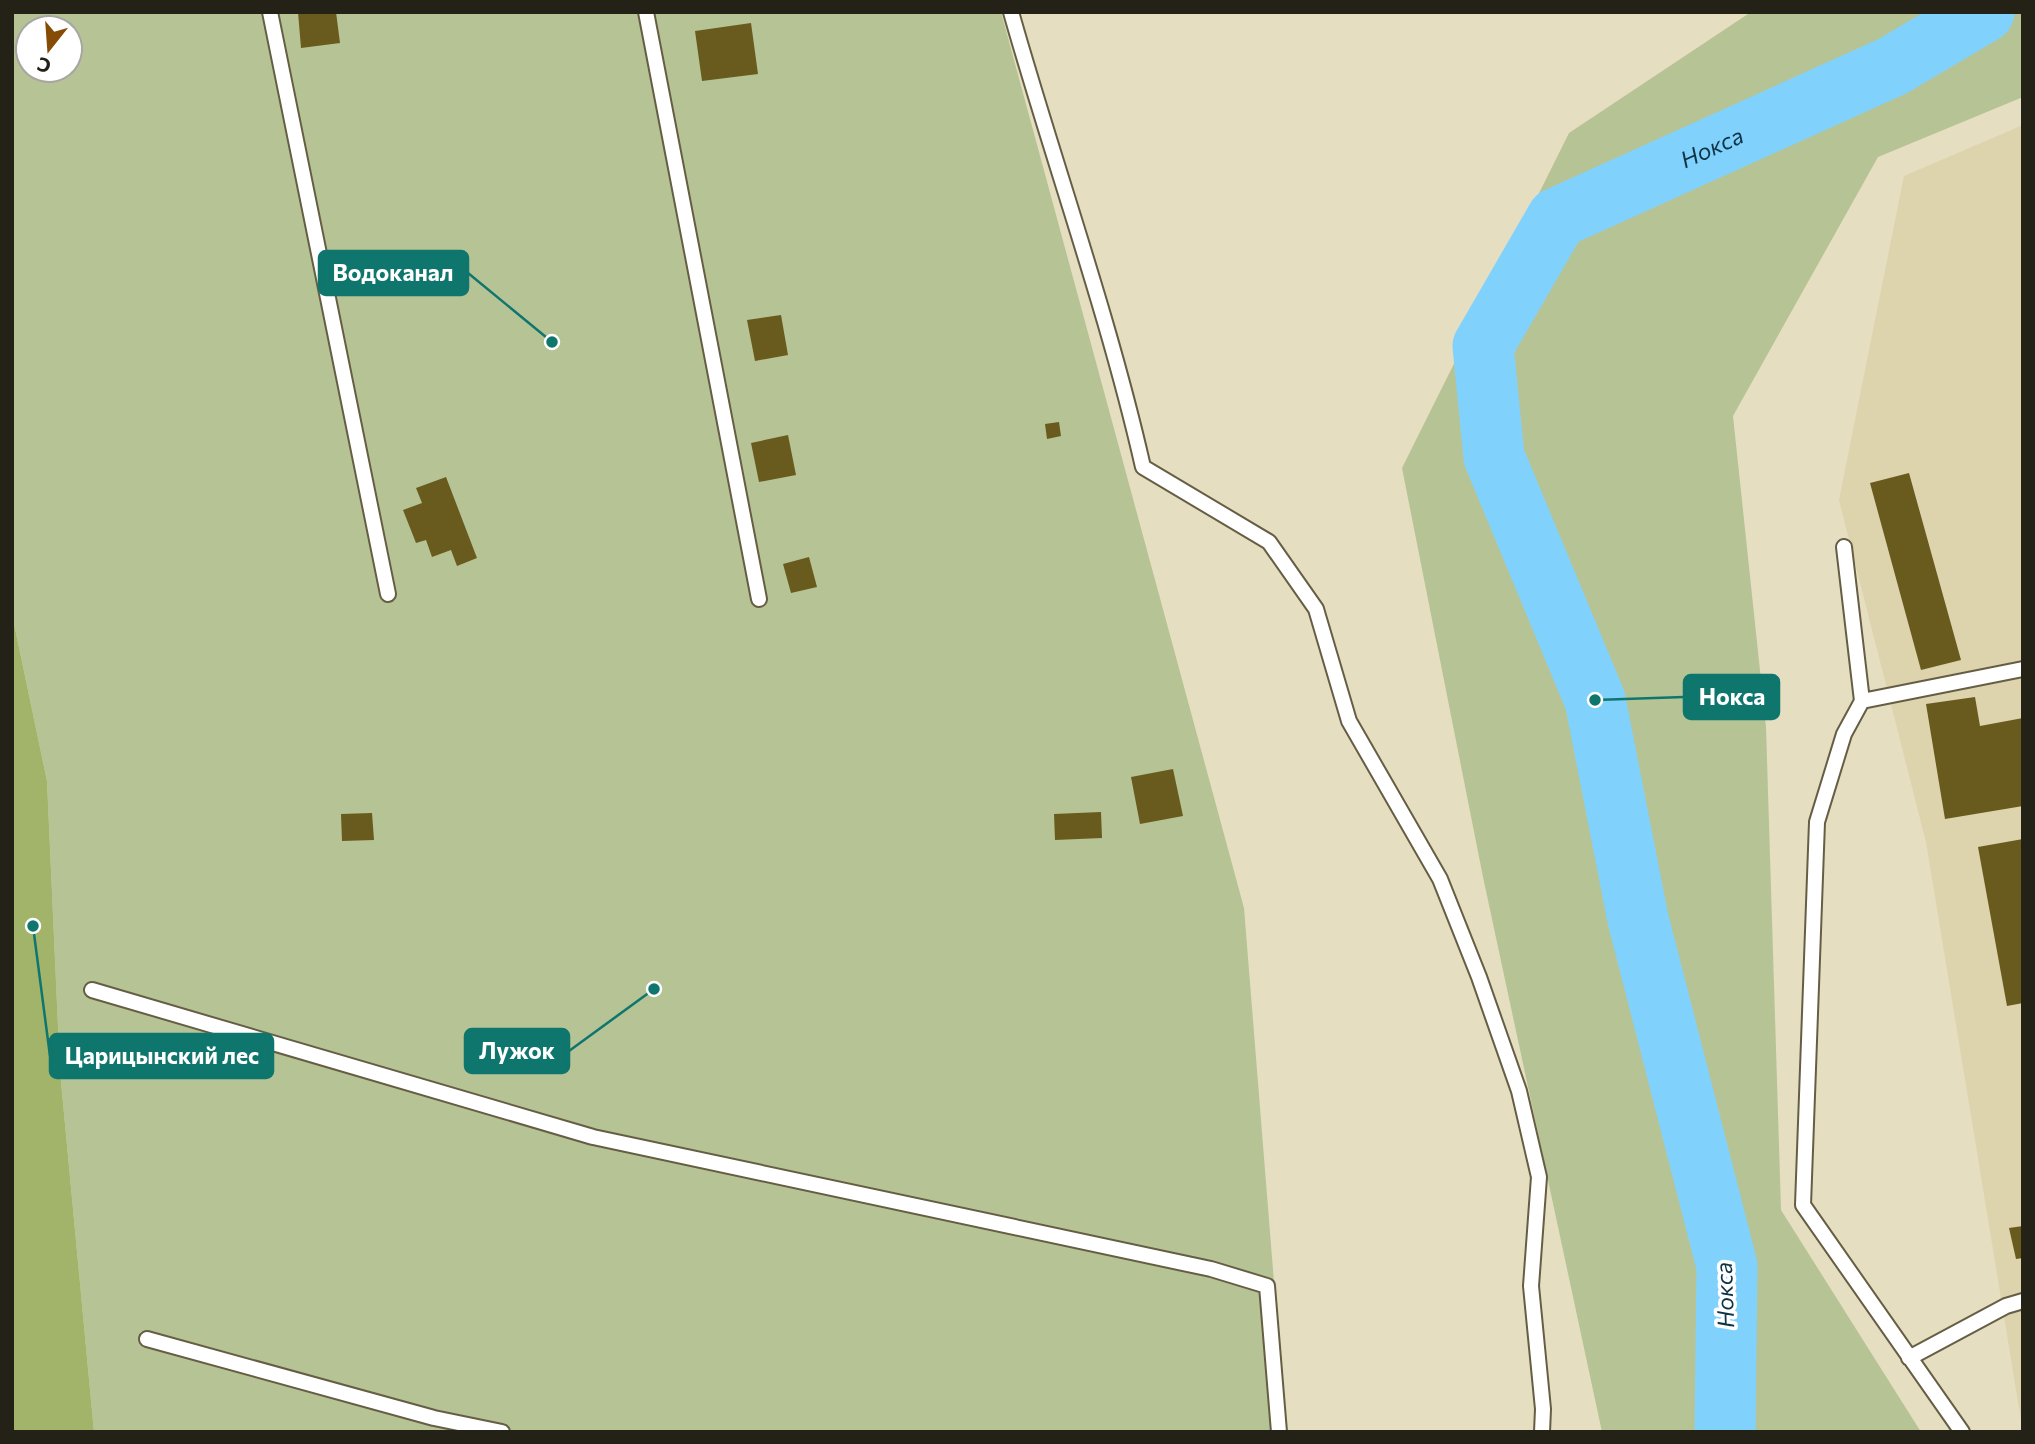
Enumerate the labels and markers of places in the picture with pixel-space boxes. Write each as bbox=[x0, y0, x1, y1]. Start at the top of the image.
callout: Водоканал bbox=[319, 251, 468, 295]
callout: Нокса bbox=[1684, 675, 1779, 719]
callout: Лужок bbox=[465, 1029, 569, 1073]
callout: Царицынский лес bbox=[50, 1034, 273, 1078]

